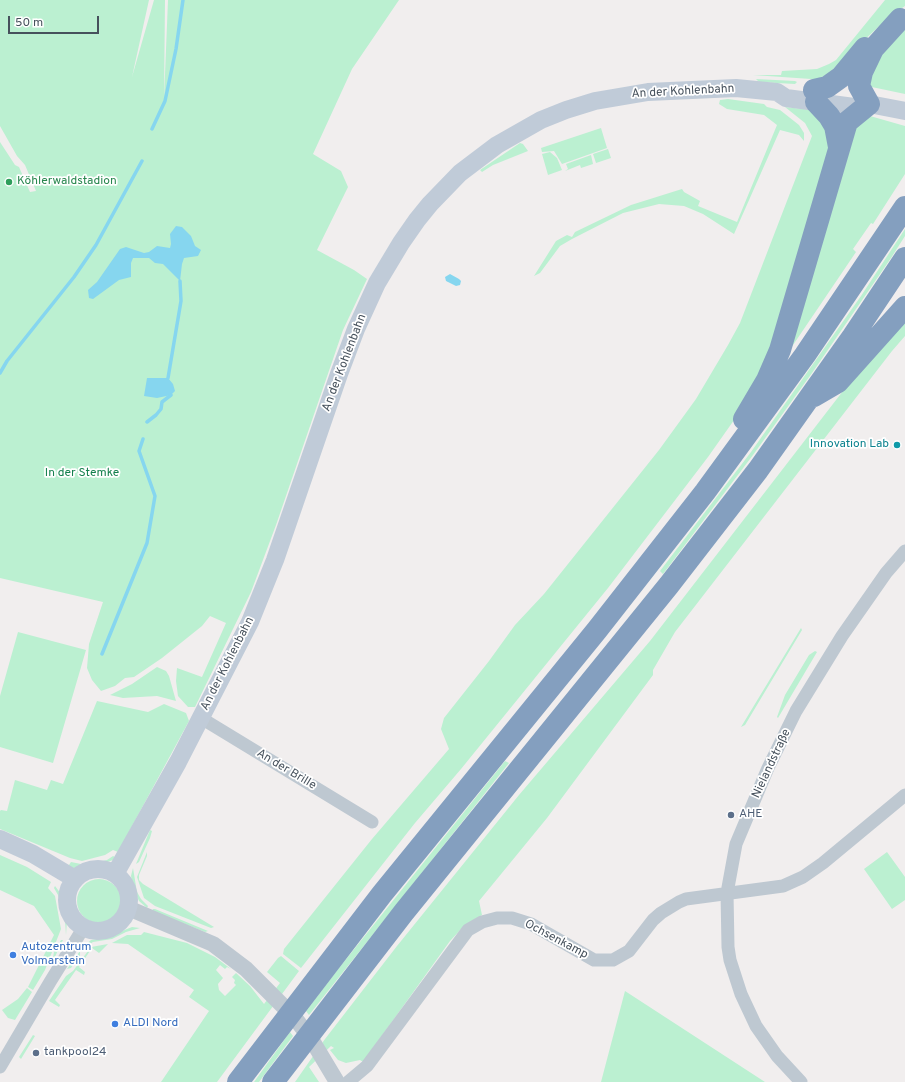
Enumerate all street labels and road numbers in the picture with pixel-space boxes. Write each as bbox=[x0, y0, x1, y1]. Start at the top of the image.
street label: An der Kohlenbahn bbox=[631, 82, 735, 102]
street label: An der Kohlenbahn bbox=[320, 312, 370, 414]
street label: An der Kohlenbahn bbox=[198, 615, 258, 713]
street label: Nielandstraße bbox=[750, 727, 794, 801]
street label: An der Brille bbox=[254, 747, 318, 793]
street label: Ochsenkamp bbox=[522, 917, 590, 963]

